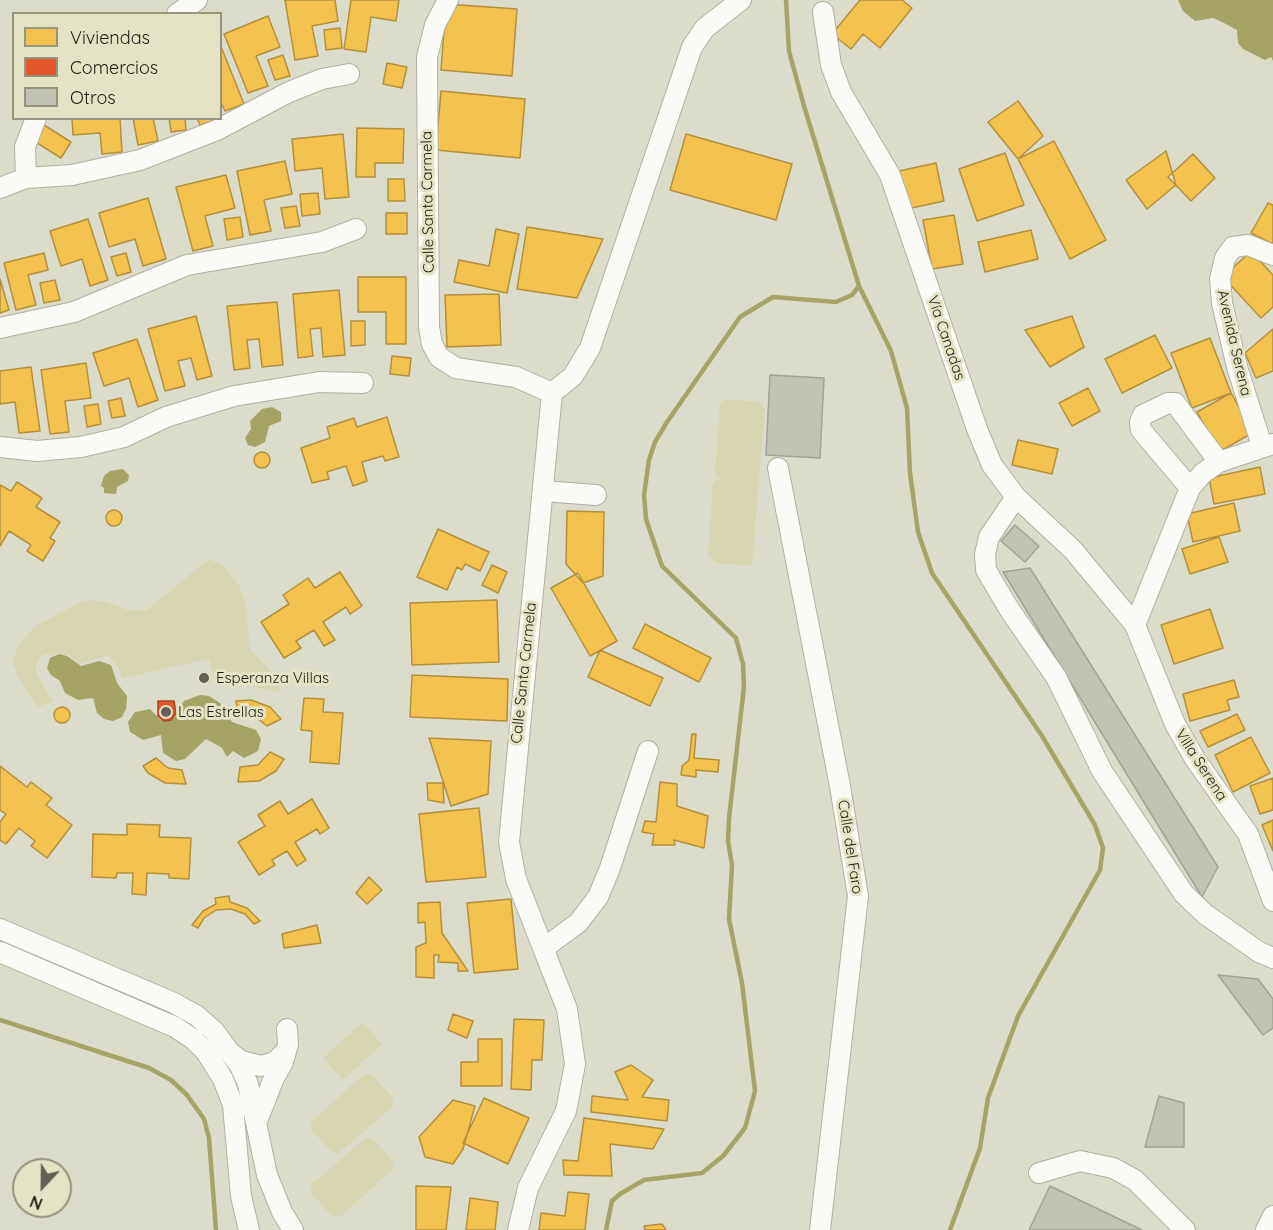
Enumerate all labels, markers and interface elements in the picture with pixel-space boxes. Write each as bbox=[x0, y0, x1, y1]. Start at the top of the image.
legend bbox=[12, 12, 222, 120]
text: Viviendas bbox=[70, 26, 150, 49]
text: Comercios bbox=[70, 56, 158, 79]
text: Otros bbox=[70, 86, 116, 109]
street label: Calle Santa Carmela bbox=[418, 131, 438, 273]
street label: Avenida Serena bbox=[1213, 288, 1255, 398]
street label: Vía Canadas bbox=[923, 293, 969, 383]
street label: Calle Santa Carmela bbox=[508, 601, 540, 745]
place label: Esperanza Villas bbox=[216, 669, 329, 687]
marker: Esperanza Villas bbox=[197, 671, 211, 685]
place label: Las Estrellas bbox=[178, 703, 264, 721]
marker: Las Estrellas bbox=[159, 705, 173, 719]
street label: Villa Serena bbox=[1171, 726, 1231, 804]
street label: Calle del Faro bbox=[834, 799, 866, 895]
north arrow bbox=[12, 1158, 72, 1218]
text: N bbox=[27, 1191, 45, 1214]

